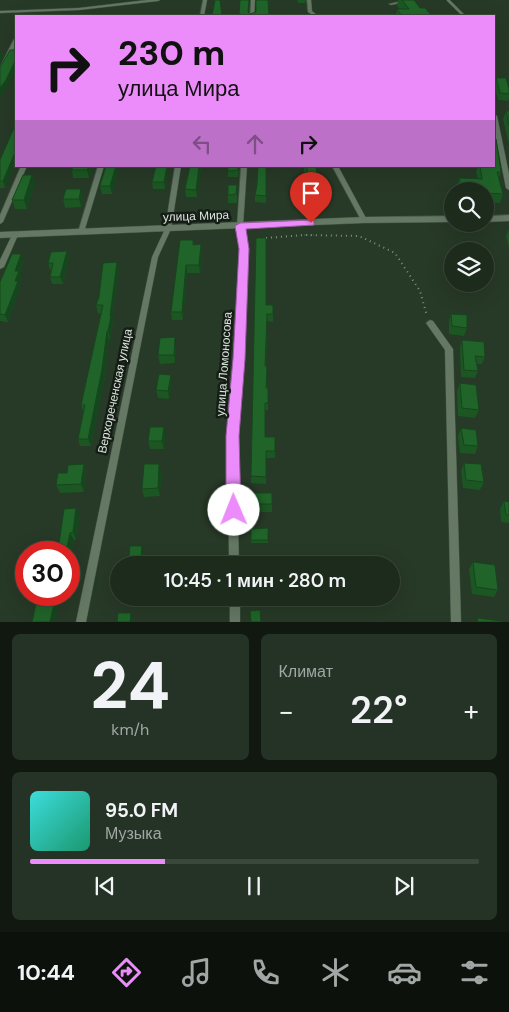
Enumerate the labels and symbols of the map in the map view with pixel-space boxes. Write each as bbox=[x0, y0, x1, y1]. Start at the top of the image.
pin bbox=[290, 172, 332, 223]
street label: улица Мира bbox=[163, 207, 230, 225]
street label: улица Ломоносова bbox=[212, 311, 236, 417]
street label: Верхореченская улица bbox=[94, 327, 136, 455]
position arrow bbox=[207, 483, 259, 535]
speed limit sign: 30 bbox=[15, 541, 80, 606]

